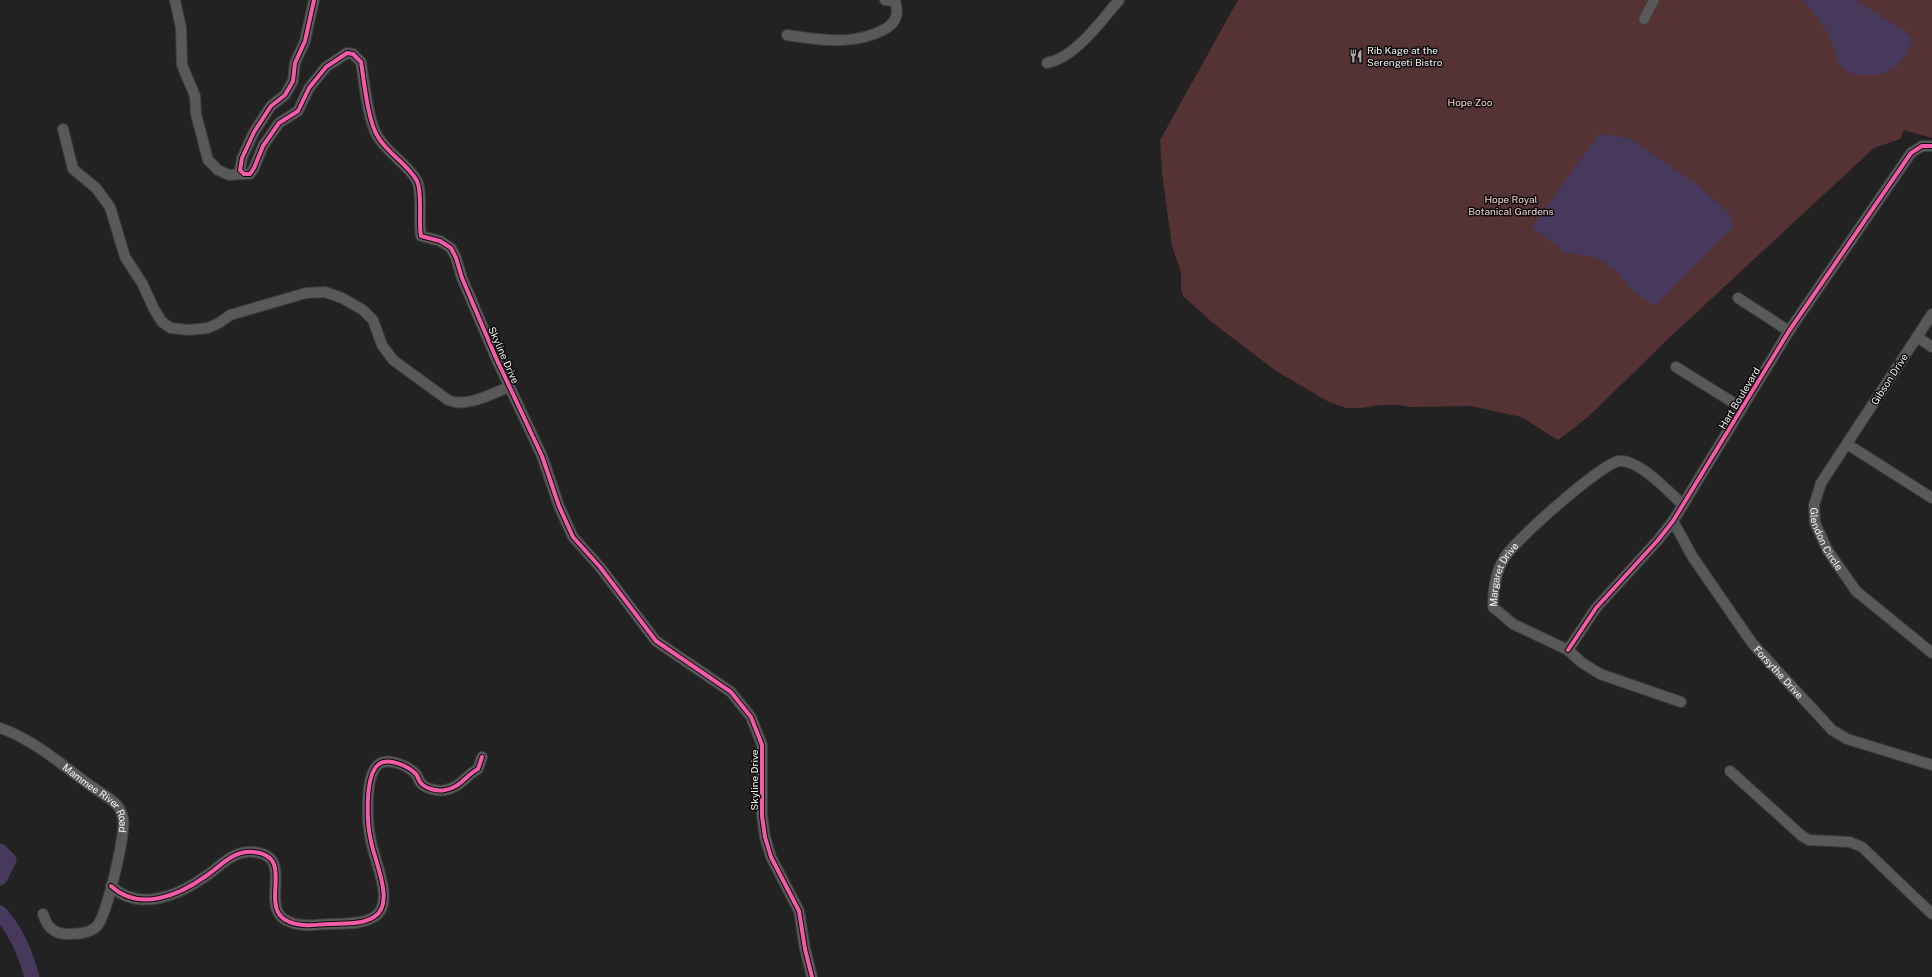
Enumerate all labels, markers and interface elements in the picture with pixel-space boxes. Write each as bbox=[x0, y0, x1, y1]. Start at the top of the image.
place label: Rib Kage at the Serengeti Bistro bbox=[1367, 44, 1443, 68]
restaurant icon: Rib Kage at the Serengeti Bistro bbox=[1348, 48, 1364, 64]
park label: Hope Zoo bbox=[1448, 96, 1493, 108]
park label: Hope Royal Botanical Gardens bbox=[1468, 193, 1554, 217]
street label: Skyline Drive bbox=[486, 325, 522, 386]
street label: Gibson Drive bbox=[1868, 351, 1910, 407]
street label: Hart Boulevard bbox=[1716, 365, 1762, 431]
street label: Glendon Circle bbox=[1808, 507, 1846, 573]
street label: Margaret Drive bbox=[1487, 539, 1521, 607]
street label: Forsythe Drive bbox=[1751, 643, 1806, 701]
street label: Skyline Drive bbox=[748, 749, 760, 811]
street label: Mammee River Road bbox=[60, 761, 130, 833]

